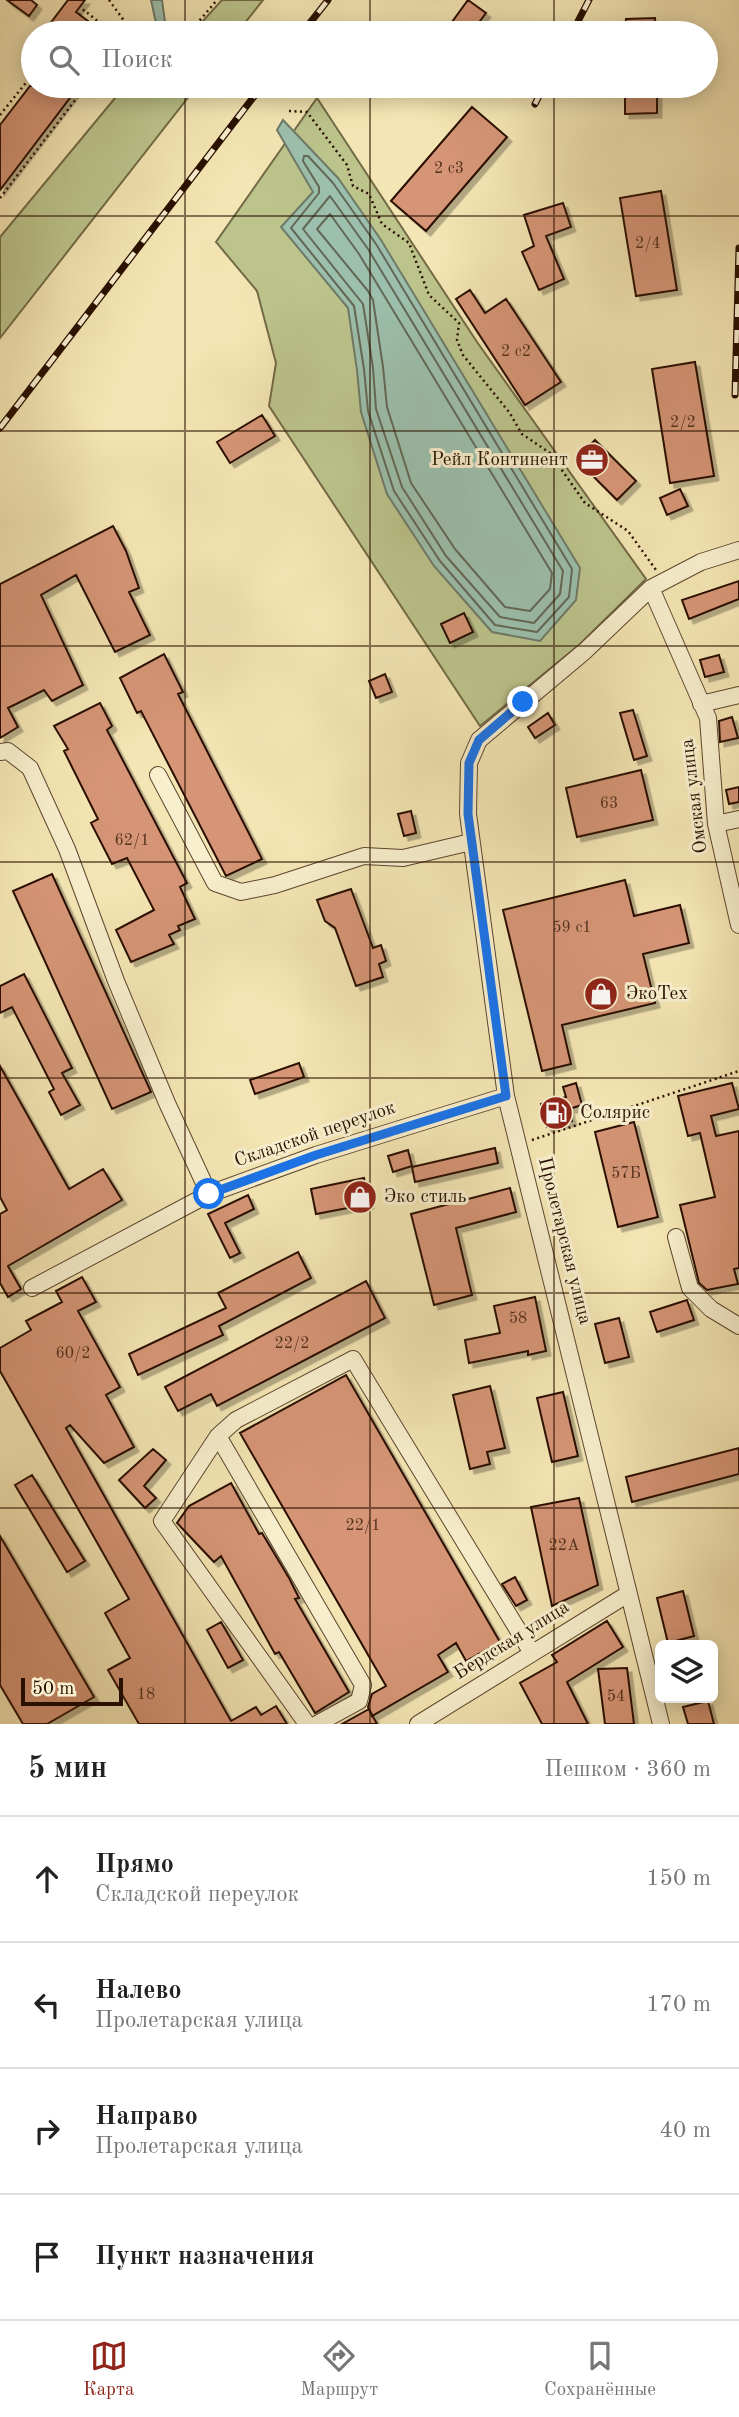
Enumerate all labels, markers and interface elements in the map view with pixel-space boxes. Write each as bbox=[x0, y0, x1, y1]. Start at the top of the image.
search box bbox=[21, 21, 718, 98]
icon: search bbox=[45, 41, 83, 79]
text: Поиск bbox=[101, 47, 173, 73]
house number: 2 с3 bbox=[434, 161, 464, 177]
house number: 2/4 bbox=[635, 236, 661, 252]
house number: 2 с2 bbox=[501, 344, 531, 360]
house number: 2/2 bbox=[670, 415, 696, 431]
office icon: Рейл Континент bbox=[573, 441, 611, 479]
place label: Рейл Континент bbox=[431, 451, 568, 470]
route end bbox=[507, 686, 538, 717]
street label: Омская улица bbox=[678, 737, 711, 854]
house number: 63 bbox=[600, 796, 618, 812]
house number: 62/1 bbox=[114, 833, 150, 849]
house number: 59 с1 bbox=[552, 920, 592, 936]
shop icon: ЭкоТех bbox=[582, 975, 620, 1013]
place label: ЭкоТех bbox=[626, 985, 688, 1004]
fuel station icon: Солярис bbox=[537, 1094, 575, 1132]
street label: Складской переулок bbox=[232, 1098, 398, 1171]
place label: Солярис bbox=[580, 1104, 650, 1123]
street label: Пролетарская улица bbox=[534, 1155, 594, 1327]
house number: 57Б bbox=[611, 1166, 641, 1182]
route start bbox=[193, 1178, 224, 1209]
shop icon: Эко стиль bbox=[341, 1178, 379, 1216]
place label: Эко стиль bbox=[384, 1188, 466, 1207]
house number: 58 bbox=[509, 1311, 527, 1327]
house number: 22/2 bbox=[274, 1336, 310, 1352]
house number: 60/2 bbox=[55, 1346, 91, 1362]
house number: 22/1 bbox=[345, 1518, 381, 1534]
house number: 22А bbox=[549, 1538, 579, 1554]
street label: Бердская улица bbox=[451, 1598, 573, 1684]
map controls bbox=[655, 1640, 718, 1703]
button: layers bbox=[655, 1640, 718, 1703]
scale bar bbox=[21, 1675, 122, 1707]
text: 50 m bbox=[32, 1680, 74, 1699]
house number: 18 bbox=[137, 1687, 155, 1703]
house number: 54 bbox=[607, 1689, 625, 1705]
text: 5 мин bbox=[28, 1754, 107, 1784]
text: Пешком · 360 m bbox=[545, 1758, 711, 1781]
text: Прямо bbox=[95, 1852, 174, 1878]
icon: ahead bbox=[28, 1860, 66, 1898]
text: 150 m bbox=[646, 1867, 711, 1890]
text: Складской переулок bbox=[95, 1883, 299, 1906]
text: Налево bbox=[95, 1978, 182, 2004]
icon: left bbox=[28, 1986, 66, 2024]
text: 170 m bbox=[646, 1993, 711, 2016]
text: Пролетарская улица bbox=[95, 2009, 303, 2032]
text: Направо bbox=[95, 2104, 198, 2130]
icon: right bbox=[28, 2112, 66, 2150]
text: 40 m bbox=[660, 2119, 711, 2142]
text: Пролетарская улица bbox=[95, 2135, 303, 2158]
icon: arrive bbox=[28, 2238, 66, 2276]
text: Пункт назначения bbox=[95, 2244, 314, 2270]
tab: Карта bbox=[83, 2337, 134, 2402]
tab: Маршрут bbox=[300, 2337, 378, 2402]
tab: Сохранённые bbox=[544, 2337, 656, 2402]

